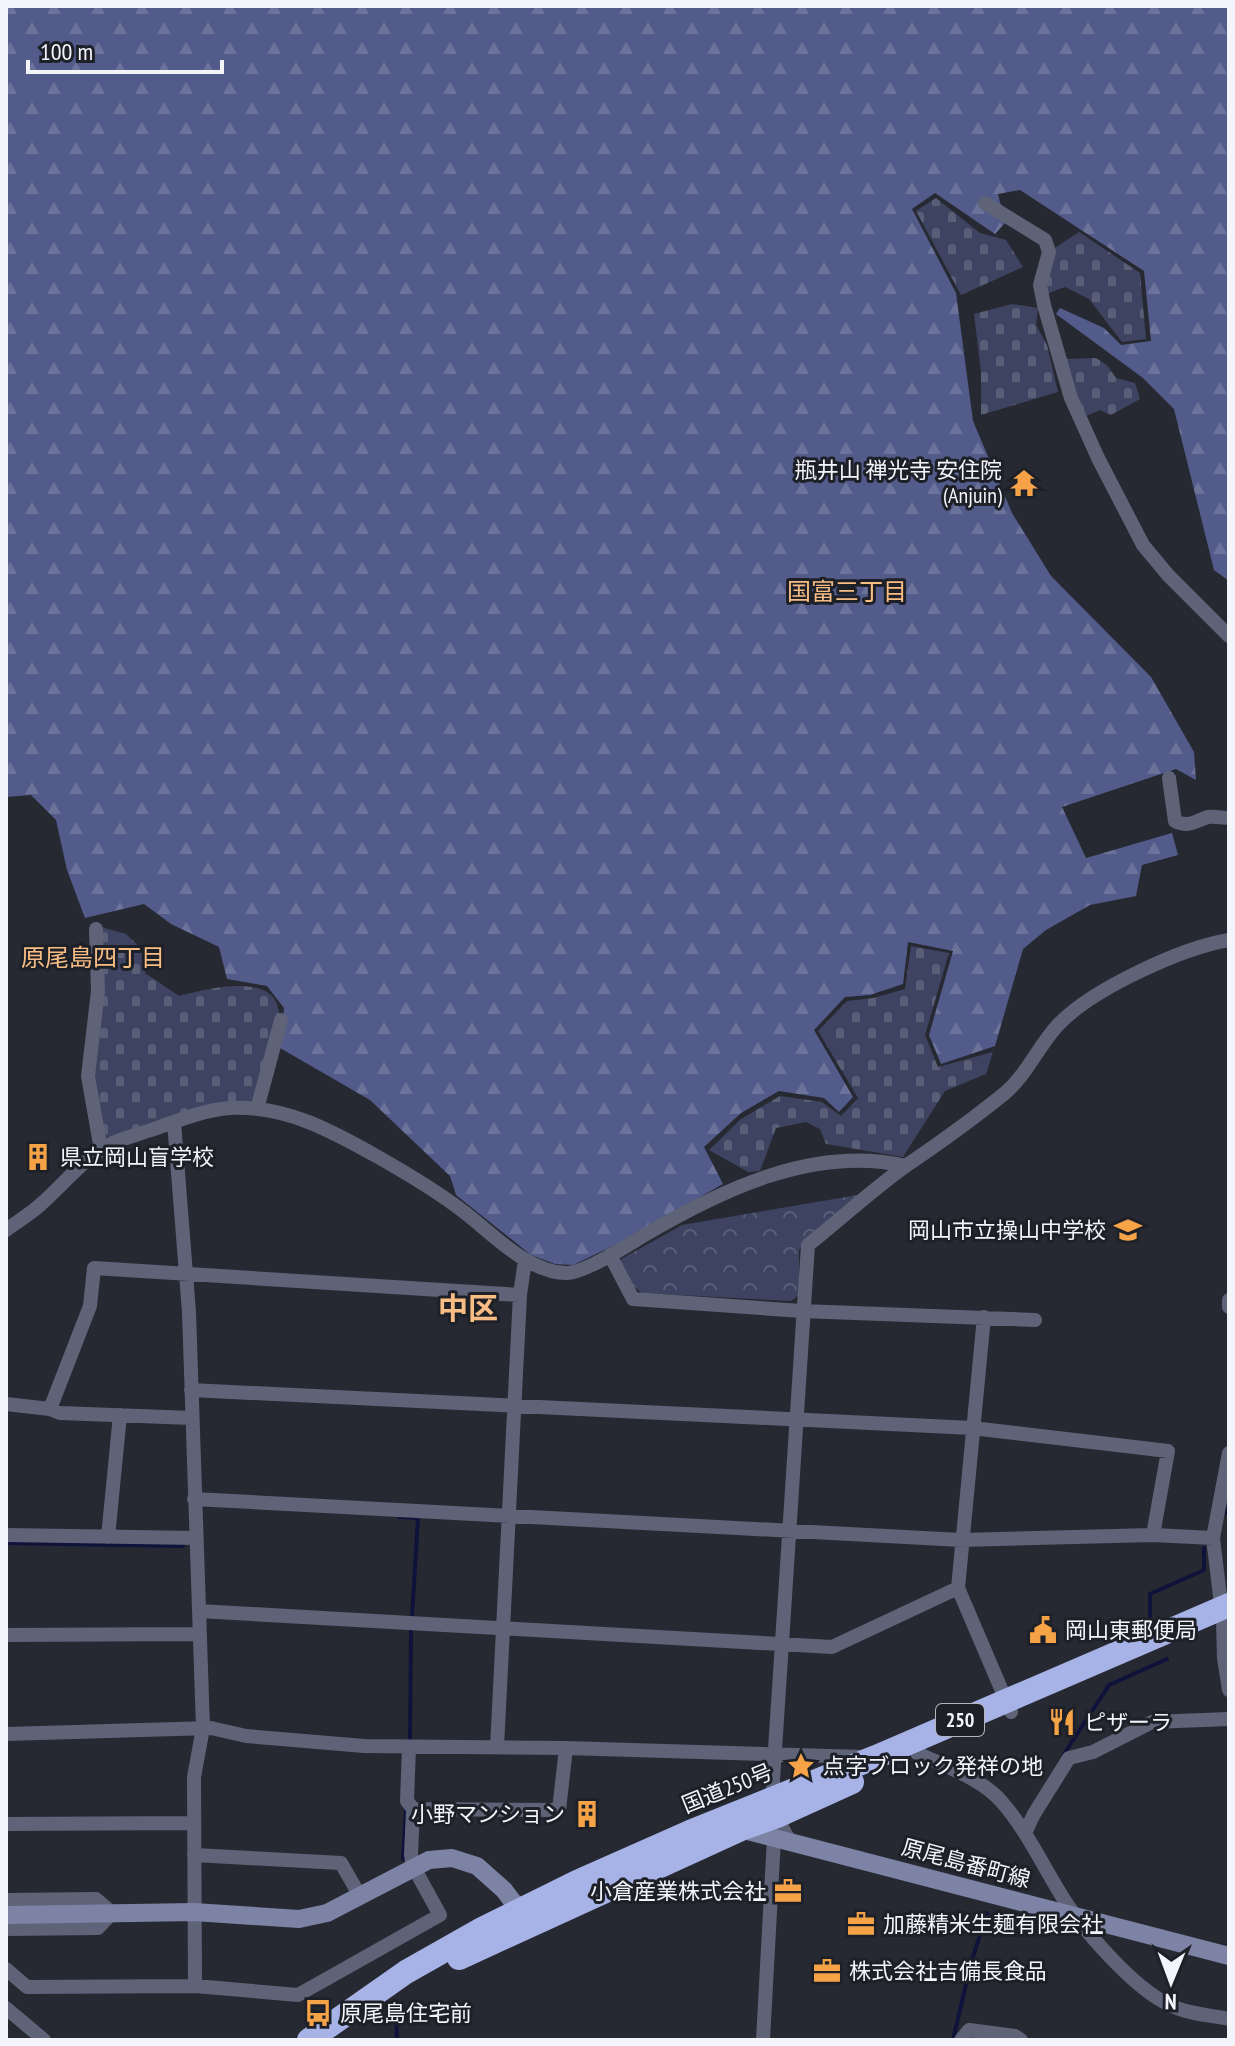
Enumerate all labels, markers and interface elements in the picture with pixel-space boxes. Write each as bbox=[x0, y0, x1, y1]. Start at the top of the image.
scale bar bbox=[28, 24, 222, 74]
text: 100 m bbox=[40, 36, 93, 67]
place label: 瓶井山 禅光寺 安住院 (Anjuin) bbox=[795, 456, 1003, 509]
temple icon: 瓶井山 禅光寺 安住院 (Anjuin) bbox=[1009, 468, 1039, 498]
district label: 国富三丁目 bbox=[787, 576, 907, 607]
district label: 原尾島四丁目 bbox=[21, 942, 165, 973]
building icon: 県立岡山盲学校 bbox=[23, 1142, 53, 1172]
place label: 県立岡山盲学校 bbox=[60, 1143, 214, 1171]
school or university icon: 岡山市立操山中学校 bbox=[1113, 1215, 1143, 1245]
place label: 岡山市立操山中学校 bbox=[908, 1216, 1106, 1244]
district label: 中区 bbox=[438, 1288, 498, 1327]
public building icon: 岡山東郵便局 bbox=[1028, 1615, 1058, 1645]
place label: 岡山東郵便局 bbox=[1065, 1616, 1197, 1644]
road number: 250 bbox=[936, 1704, 984, 1736]
restaurant icon: ピザーラ bbox=[1047, 1707, 1077, 1737]
place label: ピザーラ bbox=[1084, 1708, 1172, 1736]
place icon: 点字ブロック発祥の地 bbox=[786, 1751, 816, 1781]
place label: 点字ブロック発祥の地 bbox=[823, 1752, 1043, 1780]
street label: 国道250号 bbox=[677, 1757, 777, 1819]
building icon: 小野マンション bbox=[572, 1799, 602, 1829]
place label: 小野マンション bbox=[411, 1800, 565, 1828]
street label: 原尾島番町線 bbox=[899, 1832, 1033, 1894]
office icon: 小倉産業株式会社 bbox=[773, 1876, 803, 1906]
place label: 小倉産業株式会社 bbox=[590, 1877, 766, 1905]
office icon: 加藤精米生麺有限会社 bbox=[846, 1909, 876, 1939]
place label: 加藤精米生麺有限会社 bbox=[883, 1910, 1103, 1938]
north arrow bbox=[1131, 1942, 1211, 2022]
office icon: 株式会社吉備長食品 bbox=[812, 1956, 842, 1986]
place label: 株式会社吉備長食品 bbox=[849, 1957, 1047, 1985]
text: N bbox=[1164, 1988, 1177, 2016]
bus stop icon: 原尾島住宅前 bbox=[303, 1998, 333, 2028]
place label: 原尾島住宅前 bbox=[340, 1999, 472, 2027]

